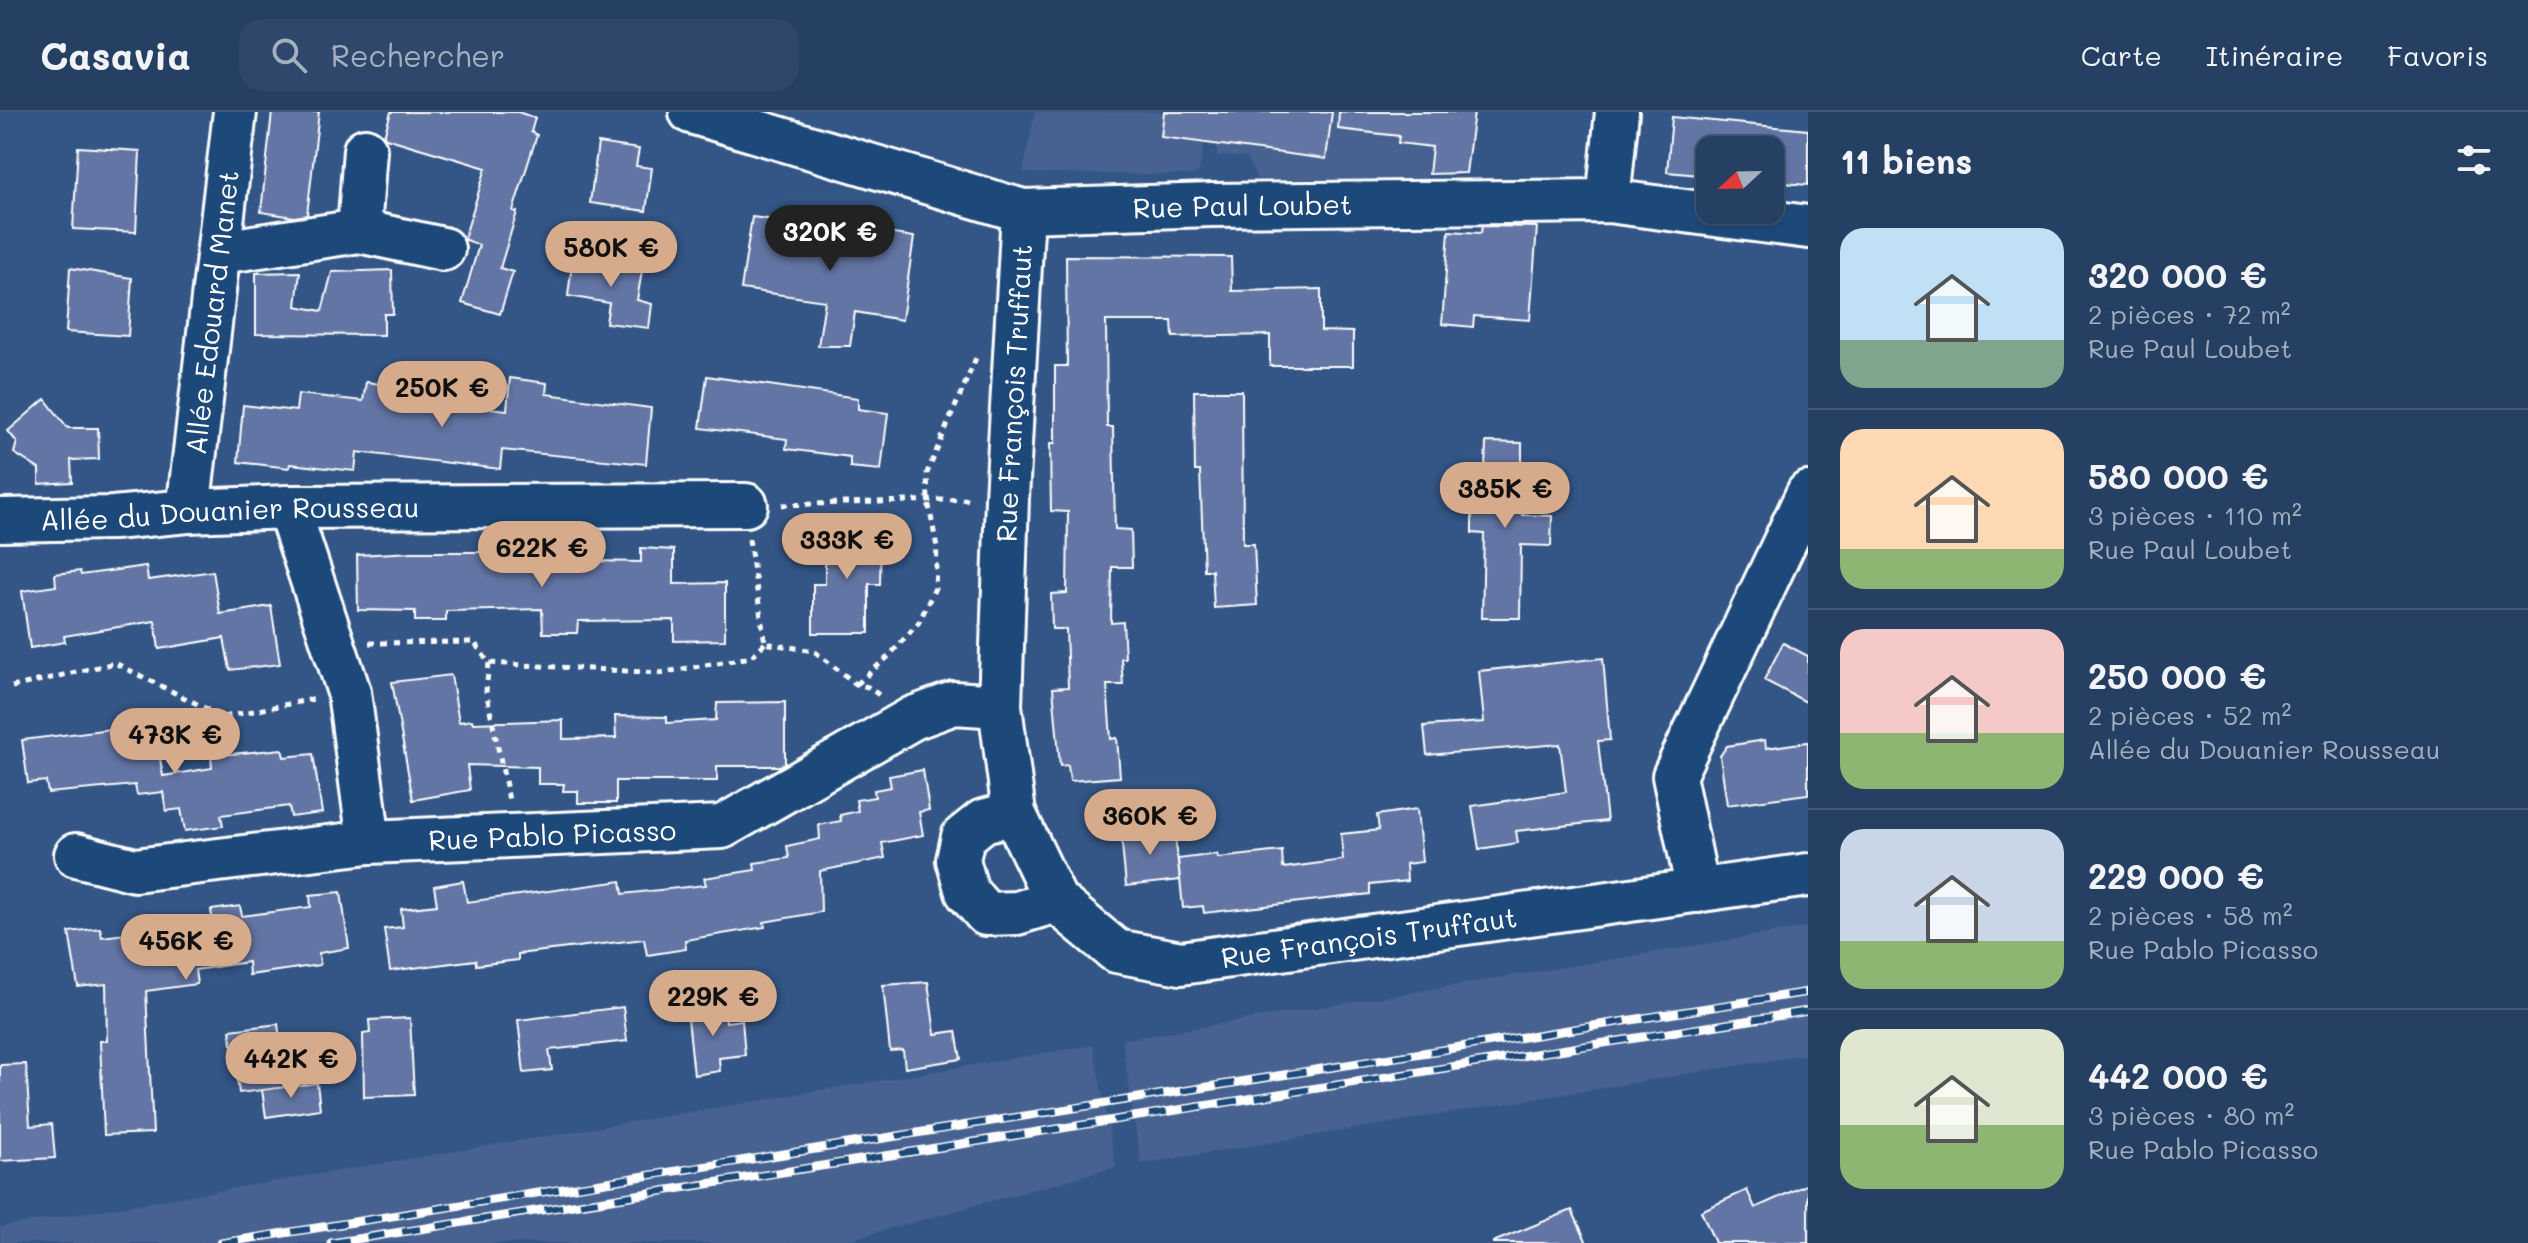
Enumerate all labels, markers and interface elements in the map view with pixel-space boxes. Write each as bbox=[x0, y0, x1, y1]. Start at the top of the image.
search box bbox=[239, 19, 799, 91]
text: Casavia bbox=[40, 30, 191, 80]
icon: search bbox=[267, 33, 311, 77]
text: Rechercher bbox=[331, 35, 505, 75]
text: Carte bbox=[2081, 37, 2162, 73]
text: Itinéraire bbox=[2206, 37, 2343, 73]
text: Favoris bbox=[2387, 37, 2488, 73]
north arrow bbox=[1696, 136, 1784, 224]
map controls bbox=[1696, 136, 1784, 224]
text: 11 biens bbox=[1840, 138, 1972, 183]
icon: filters bbox=[2452, 138, 2496, 182]
street label: Allée Edouard Manet bbox=[177, 168, 246, 457]
street label: Rue Paul Loubet bbox=[1132, 186, 1352, 226]
pin: 320K € bbox=[765, 205, 895, 273]
text: 320K € bbox=[783, 214, 877, 248]
pin: 580K € bbox=[546, 221, 676, 289]
text: 580K € bbox=[563, 230, 659, 264]
street label: Rue François Truffaut bbox=[988, 243, 1039, 543]
text: 320 000 € bbox=[2088, 252, 2267, 297]
icon: home bbox=[1904, 260, 2000, 356]
text: 2 pièces · 72 m² bbox=[2088, 297, 2291, 331]
text: Rue Paul Loubet bbox=[2088, 331, 2292, 365]
pin: 250K € bbox=[377, 361, 507, 429]
text: 250K € bbox=[395, 370, 489, 404]
text: 580 000 € bbox=[2088, 453, 2268, 498]
icon: home bbox=[1904, 461, 2000, 557]
pin: 385K € bbox=[1440, 462, 1570, 530]
text: 385K € bbox=[1458, 471, 1552, 505]
street label: Allée du Douanier Rousseau bbox=[40, 488, 419, 537]
text: 3 pièces · 110 m² bbox=[2088, 498, 2302, 532]
pin: 333K € bbox=[782, 513, 912, 581]
pin: 622K € bbox=[477, 521, 607, 589]
text: 333K € bbox=[800, 522, 894, 556]
text: 622K € bbox=[496, 530, 588, 564]
text: Rue Paul Loubet bbox=[2088, 532, 2292, 566]
text: 250 000 € bbox=[2088, 653, 2266, 698]
icon: home bbox=[1904, 661, 2000, 757]
text: 2 pièces · 52 m² bbox=[2088, 698, 2291, 732]
pin: 473K € bbox=[110, 708, 240, 776]
text: 473K € bbox=[128, 717, 222, 751]
text: Allée du Douanier Rousseau bbox=[2088, 732, 2440, 766]
pin: 360K € bbox=[1085, 789, 1215, 857]
text: 360K € bbox=[1102, 798, 1198, 832]
street label: Rue Pablo Picasso bbox=[428, 811, 677, 857]
text: 229 000 € bbox=[2088, 853, 2264, 898]
icon: home bbox=[1904, 861, 2000, 957]
street label: Rue François Truffaut bbox=[1219, 898, 1519, 975]
text: 2 pièces · 58 m² bbox=[2088, 898, 2293, 932]
pin: 456K € bbox=[121, 914, 251, 982]
text: 456K € bbox=[139, 923, 233, 957]
text: Rue Pablo Picasso bbox=[2088, 932, 2318, 966]
pin: 229K € bbox=[648, 970, 778, 1038]
text: 229K € bbox=[667, 979, 759, 1013]
pin: 442K € bbox=[226, 1032, 356, 1100]
text: 442K € bbox=[243, 1041, 339, 1075]
text: 442 000 € bbox=[2088, 1053, 2268, 1098]
icon: home bbox=[1904, 1061, 2000, 1157]
text: 3 pièces · 80 m² bbox=[2088, 1098, 2294, 1132]
text: Rue Pablo Picasso bbox=[2088, 1132, 2318, 1166]

